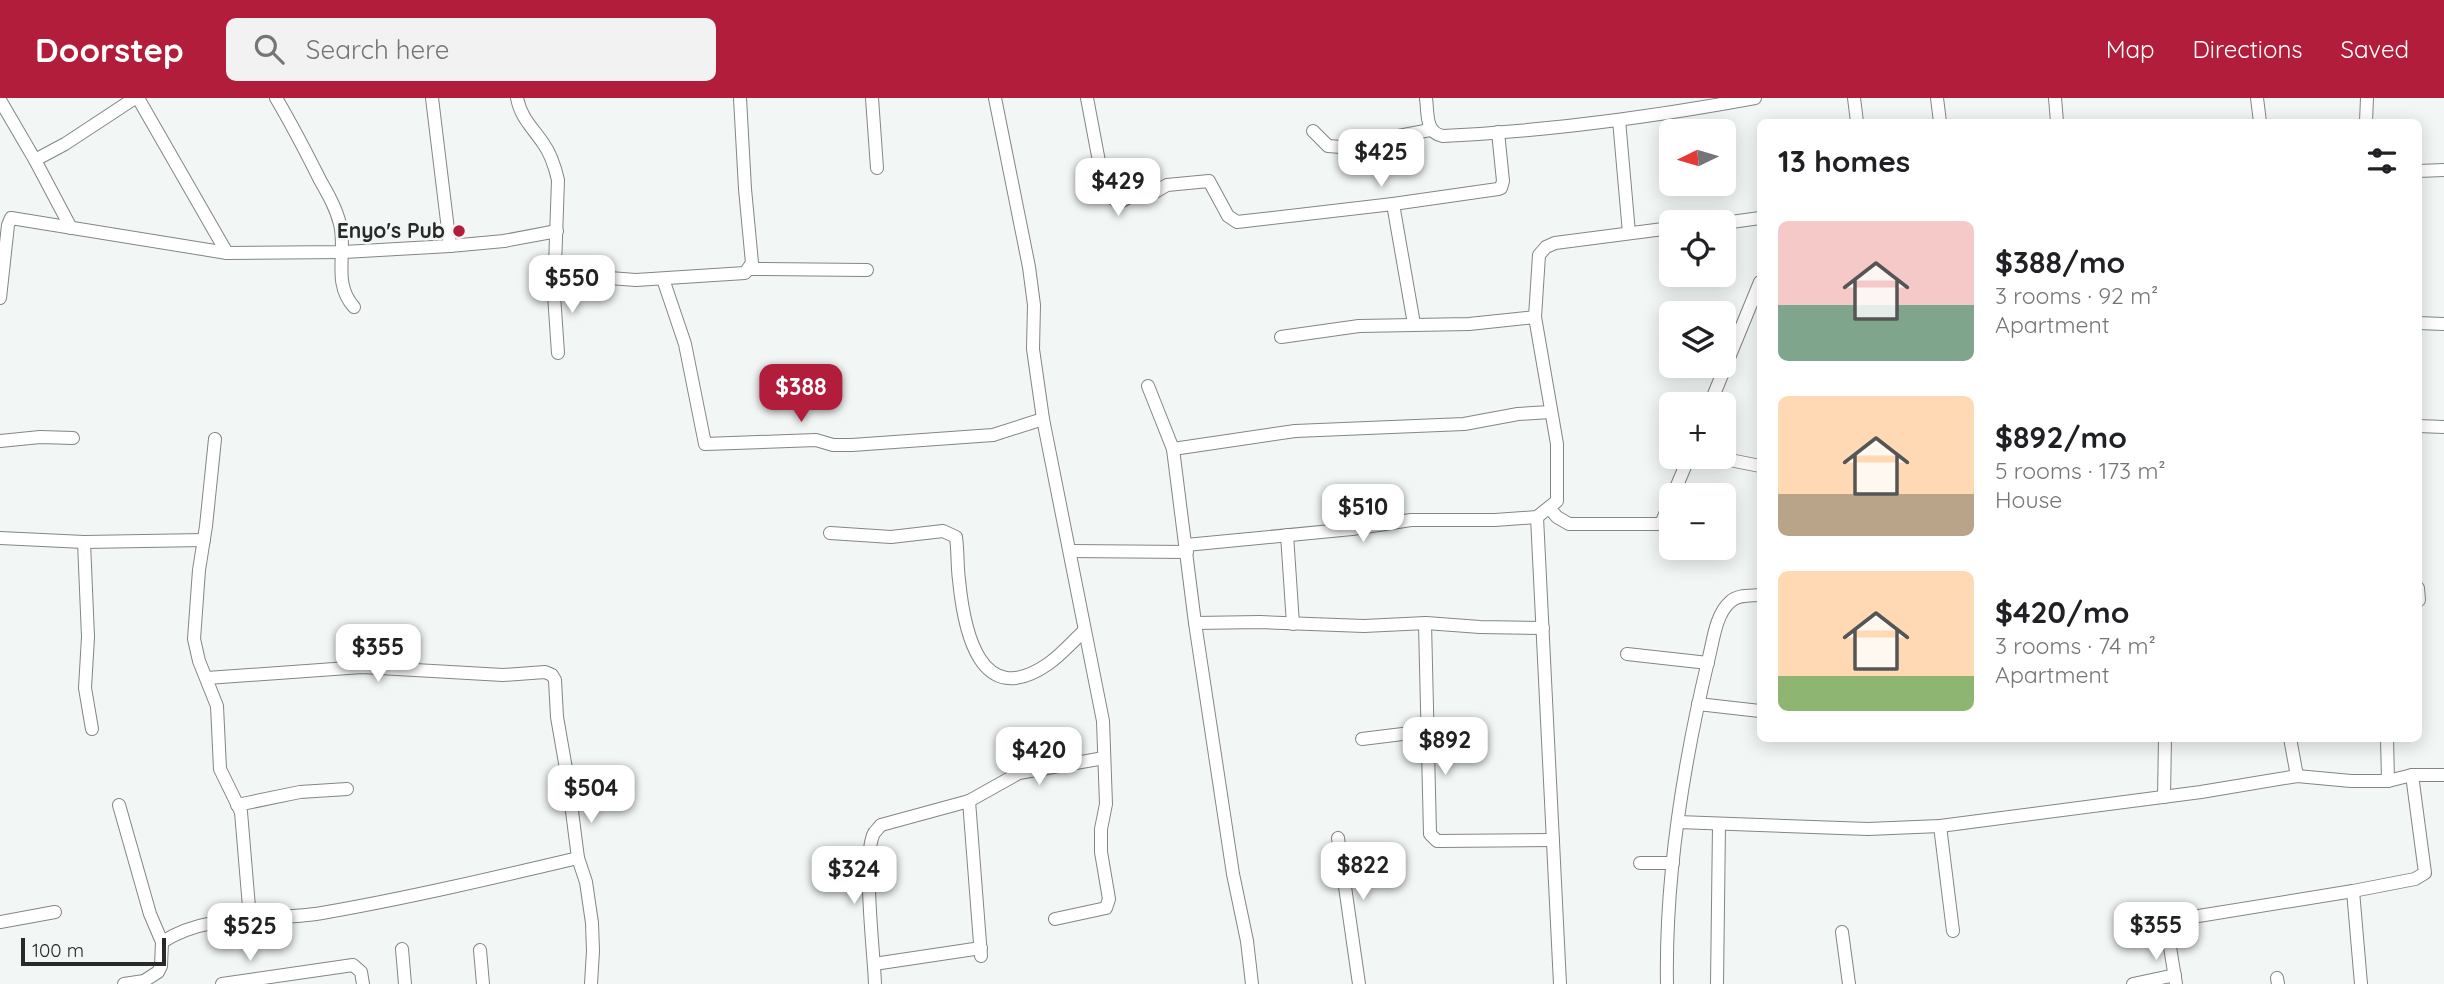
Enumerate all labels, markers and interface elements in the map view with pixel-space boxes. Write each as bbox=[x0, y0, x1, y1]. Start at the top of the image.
search box bbox=[226, 18, 716, 81]
text: Doorstep bbox=[35, 29, 184, 70]
icon: search bbox=[250, 30, 288, 68]
text: Search here bbox=[306, 33, 449, 66]
text: Map bbox=[2106, 34, 2155, 64]
text: Directions bbox=[2193, 34, 2303, 64]
text: Saved bbox=[2341, 34, 2409, 64]
north arrow bbox=[1659, 119, 1736, 196]
map controls bbox=[1659, 119, 1736, 560]
pin: $425 bbox=[1340, 130, 1422, 189]
text: $425 bbox=[1354, 137, 1408, 166]
text: 13 homes bbox=[1778, 142, 1910, 180]
icon: filters bbox=[2363, 142, 2401, 180]
pin: $429 bbox=[1077, 158, 1159, 218]
text: $429 bbox=[1091, 166, 1145, 195]
button: locate bbox=[1659, 210, 1736, 287]
place label: Enyo's Pub bbox=[337, 217, 445, 243]
marker: Enyo's Pub bbox=[451, 223, 467, 239]
text: $388/mo bbox=[1995, 243, 2125, 281]
icon: home bbox=[1834, 249, 1918, 333]
pin: $550 bbox=[531, 256, 613, 315]
text: $550 bbox=[545, 263, 599, 292]
text: 3 rooms · 92 m² bbox=[1995, 281, 2158, 310]
button: layers bbox=[1659, 301, 1736, 378]
text: Apartment bbox=[1995, 310, 2109, 339]
pin: $388 bbox=[760, 364, 842, 424]
text: $388 bbox=[775, 372, 827, 401]
button: + bbox=[1659, 392, 1736, 469]
text: $892/mo bbox=[1995, 418, 2127, 456]
icon: home bbox=[1834, 424, 1918, 508]
text: 5 rooms · 173 m² bbox=[1995, 456, 2166, 485]
button: − bbox=[1659, 483, 1736, 560]
pin: $510 bbox=[1322, 484, 1404, 544]
text: House bbox=[1995, 485, 2062, 514]
text: $510 bbox=[1338, 492, 1388, 521]
text: $420/mo bbox=[1995, 593, 2129, 631]
icon: home bbox=[1834, 599, 1918, 683]
pin: $355 bbox=[337, 624, 419, 684]
text: 3 rooms · 74 m² bbox=[1995, 631, 2156, 660]
text: $355 bbox=[352, 632, 404, 661]
text: Apartment bbox=[1995, 660, 2109, 689]
pin: $892 bbox=[1404, 718, 1486, 777]
text: $892 bbox=[1419, 725, 1471, 754]
pin: $420 bbox=[998, 728, 1080, 787]
text: $420 bbox=[1012, 735, 1066, 764]
pin: $504 bbox=[550, 766, 632, 825]
text: $504 bbox=[564, 773, 618, 802]
pin: $822 bbox=[1322, 842, 1404, 902]
pin: $324 bbox=[813, 846, 895, 906]
text: $822 bbox=[1337, 850, 1389, 879]
text: $324 bbox=[828, 854, 880, 883]
pin: $355 bbox=[2115, 902, 2197, 962]
pin: $525 bbox=[209, 904, 291, 963]
text: $355 bbox=[2130, 910, 2182, 939]
text: $525 bbox=[223, 911, 277, 940]
scale bar bbox=[21, 935, 166, 967]
text: 100 m bbox=[32, 938, 84, 962]

